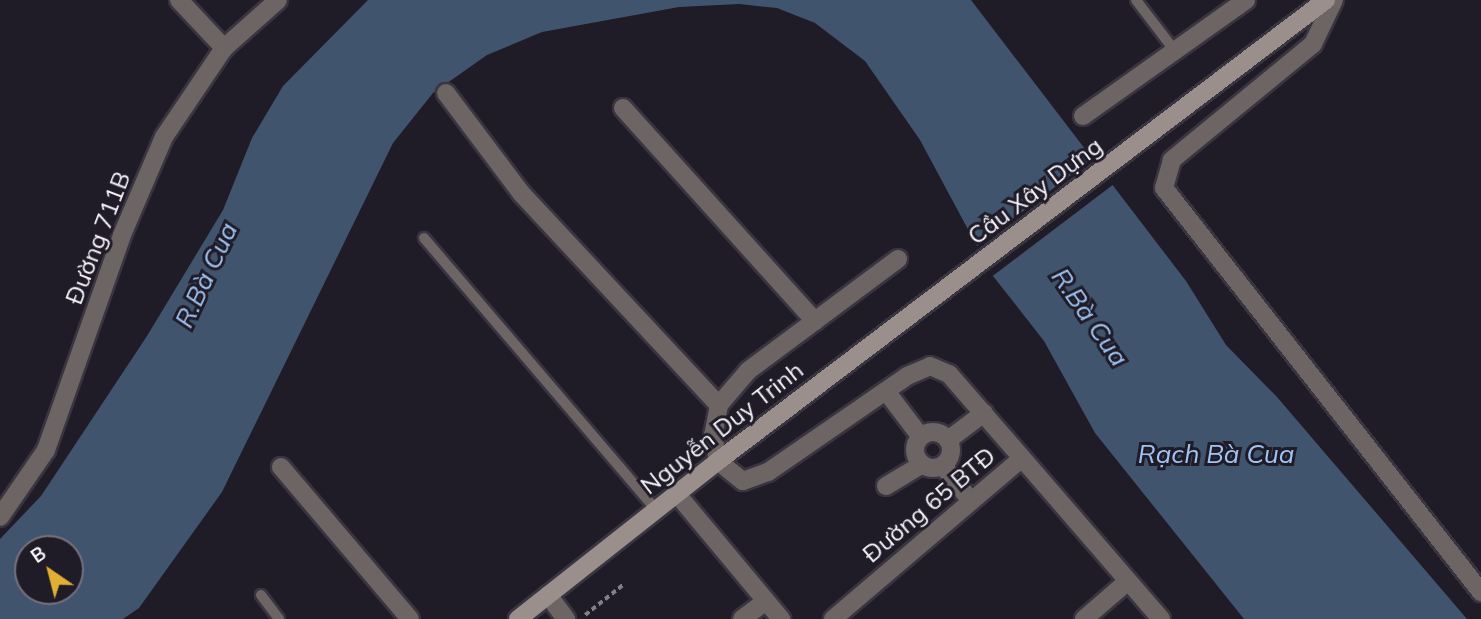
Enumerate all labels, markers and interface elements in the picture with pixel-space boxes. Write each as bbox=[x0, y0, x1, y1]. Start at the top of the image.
street label: Cầu Xây Dựng bbox=[962, 131, 1108, 251]
street label: Đường 711B bbox=[60, 168, 136, 308]
water label: R.Bà Cua bbox=[168, 218, 244, 332]
water label: R.Bà Cua bbox=[1045, 262, 1135, 372]
street label: Nguyễn Duy Trinh bbox=[635, 356, 809, 500]
water label: Rạch Bà Cua bbox=[1138, 438, 1294, 470]
street label: Đường 65 BTĐ bbox=[857, 441, 1001, 569]
north arrow bbox=[14, 535, 84, 605]
text: B bbox=[26, 541, 50, 568]

